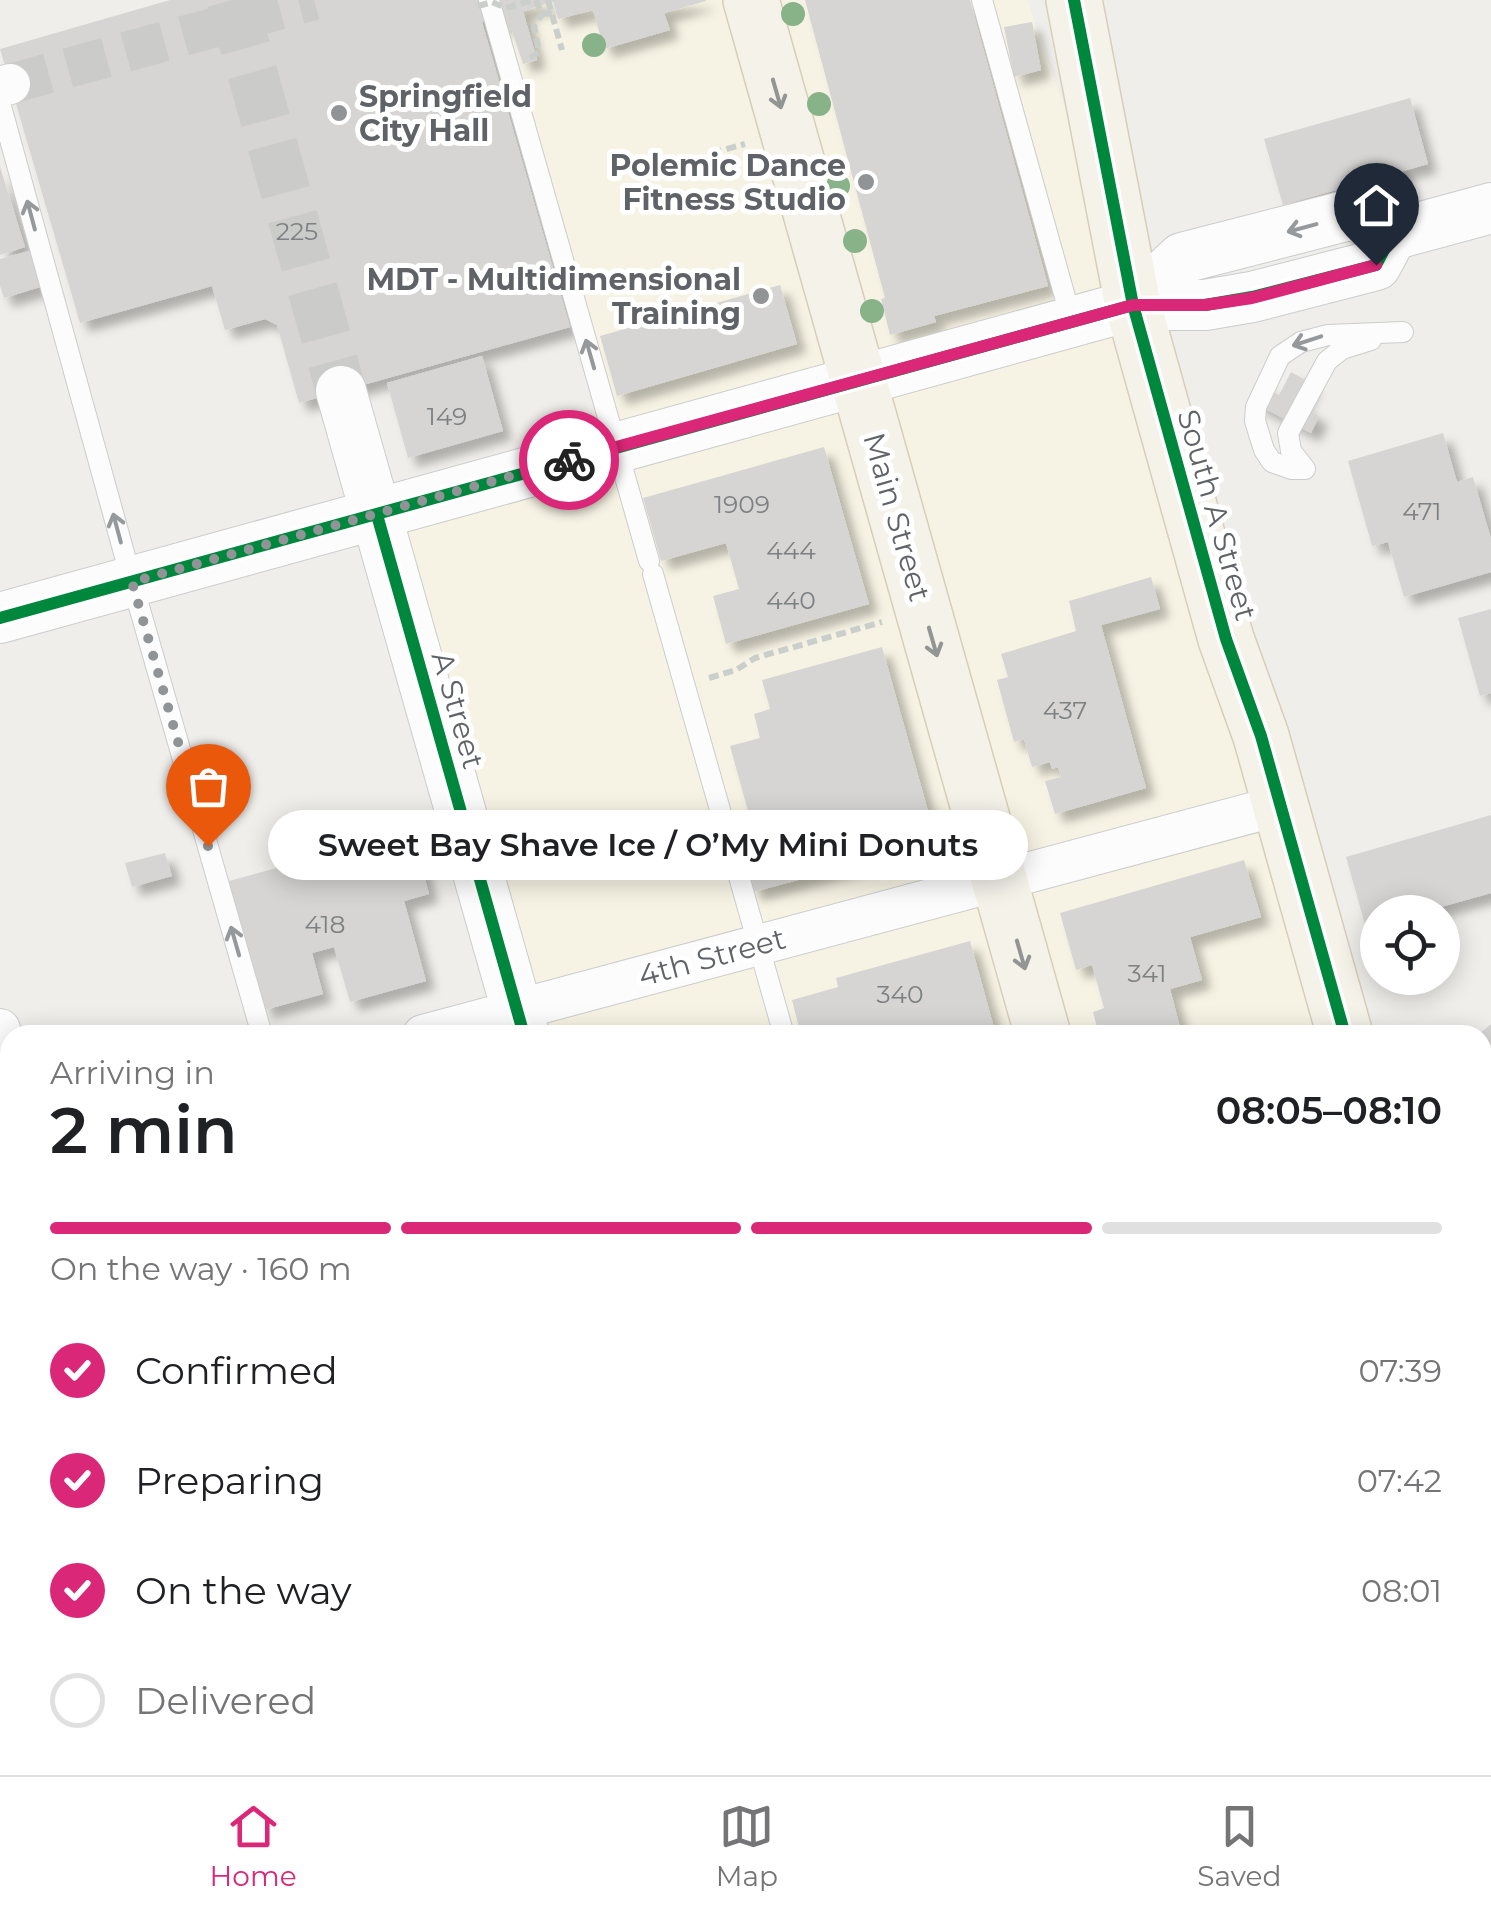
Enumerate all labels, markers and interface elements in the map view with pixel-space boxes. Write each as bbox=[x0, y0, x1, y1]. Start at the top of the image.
place label: Springfield City Hall bbox=[359, 78, 532, 149]
one-way arrow bbox=[769, 78, 788, 109]
marker: Springfield City Hall bbox=[328, 102, 350, 124]
place label: Polemic Dance Fitness Studio bbox=[609, 147, 846, 218]
pin bbox=[1334, 163, 1419, 266]
marker: Polemic Dance Fitness Studio bbox=[855, 171, 877, 193]
icon: home bbox=[1349, 178, 1404, 233]
one-way arrow bbox=[20, 199, 39, 231]
house number: 225 bbox=[276, 216, 318, 246]
one-way arrow bbox=[1287, 219, 1318, 238]
place label: MDT - Multidimensional Training bbox=[366, 261, 741, 332]
marker: MDT - Multidimensional Training bbox=[750, 285, 772, 307]
one-way arrow bbox=[1292, 334, 1324, 352]
one-way arrow bbox=[580, 339, 598, 370]
house number: 149 bbox=[427, 401, 467, 431]
street label: South A Street bbox=[1169, 405, 1265, 625]
courier bbox=[519, 410, 619, 510]
street label: Main Street bbox=[855, 429, 939, 605]
icon: bike bbox=[542, 433, 597, 488]
house number: 1909 bbox=[714, 489, 770, 519]
house number: 471 bbox=[1402, 496, 1442, 526]
one-way arrow bbox=[106, 513, 125, 544]
house number: 444 bbox=[766, 535, 816, 565]
house number: 440 bbox=[766, 585, 816, 615]
one-way arrow bbox=[924, 626, 943, 657]
street label: A Street bbox=[424, 647, 492, 773]
house number: 437 bbox=[1043, 695, 1087, 725]
pin bbox=[166, 744, 251, 847]
icon: bag bbox=[181, 759, 236, 814]
callout: Sweet Bay Shave Ice / O’My Mini Donuts bbox=[268, 811, 1028, 881]
text: Sweet Bay Shave Ice / O’My Mini Donuts bbox=[318, 825, 978, 864]
map controls bbox=[1360, 895, 1460, 995]
button: locate bbox=[1360, 895, 1460, 995]
house number: 418 bbox=[305, 909, 345, 939]
street label: 4th Street bbox=[634, 920, 790, 994]
one-way arrow bbox=[225, 926, 243, 957]
one-way arrow bbox=[1013, 939, 1031, 970]
house number: 341 bbox=[1127, 958, 1167, 988]
house number: 340 bbox=[876, 979, 924, 1009]
text: Arriving in bbox=[50, 1053, 215, 1092]
text: 08:05–08:10 bbox=[1216, 1087, 1442, 1134]
text: 2 min bbox=[50, 1090, 238, 1169]
text: On the way · 160 m bbox=[50, 1249, 352, 1288]
icon: check bbox=[50, 1343, 105, 1398]
text: Confirmed bbox=[135, 1347, 338, 1394]
text: 07:39 bbox=[1359, 1351, 1442, 1390]
icon: check bbox=[50, 1453, 105, 1508]
text: Preparing bbox=[135, 1457, 324, 1504]
text: 07:42 bbox=[1357, 1461, 1442, 1500]
icon: check bbox=[50, 1563, 105, 1618]
text: On the way bbox=[135, 1567, 352, 1614]
text: 08:01 bbox=[1361, 1571, 1442, 1610]
text: Delivered bbox=[135, 1677, 316, 1724]
tab: Home bbox=[210, 1799, 297, 1893]
tab: Map bbox=[716, 1799, 778, 1893]
tab: Saved bbox=[1197, 1799, 1281, 1893]

